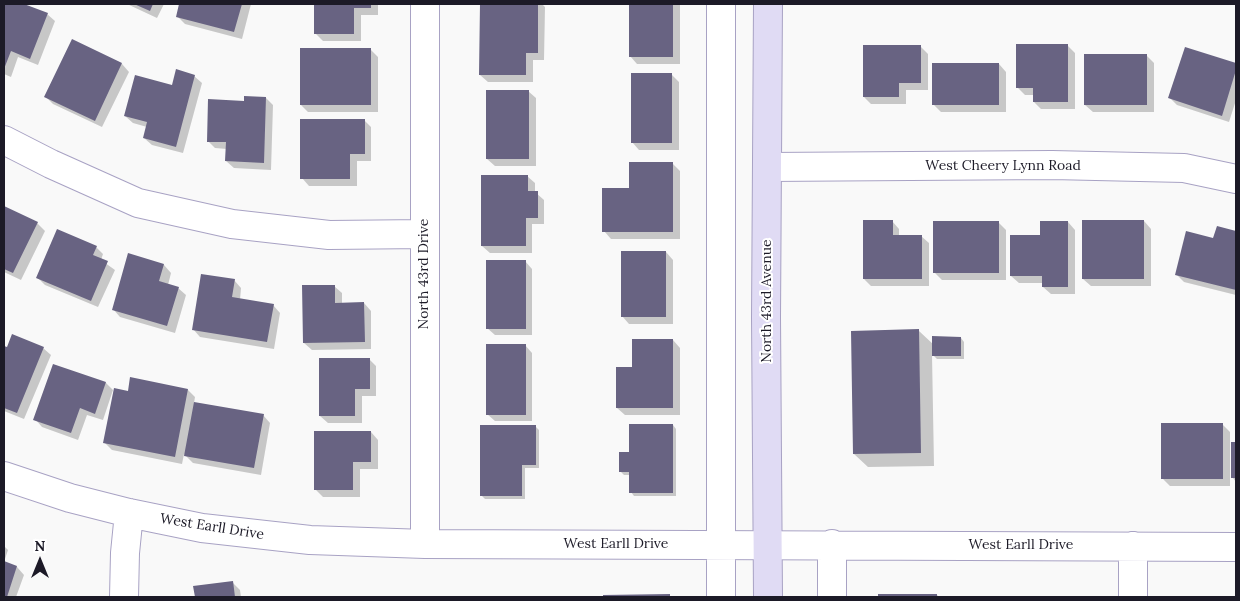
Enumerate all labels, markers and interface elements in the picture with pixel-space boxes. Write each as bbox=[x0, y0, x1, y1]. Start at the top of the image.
street label: West Cheery Lynn Road bbox=[925, 158, 1081, 174]
street label: North 43rd Drive bbox=[416, 219, 432, 329]
street label: North 43rd Avenue bbox=[759, 239, 775, 363]
street label: West Earll Drive bbox=[159, 511, 265, 543]
north arrow bbox=[15, 536, 65, 586]
street label: West Earll Drive bbox=[564, 536, 668, 552]
text: N bbox=[35, 537, 45, 555]
street label: West Earll Drive bbox=[969, 537, 1073, 553]

